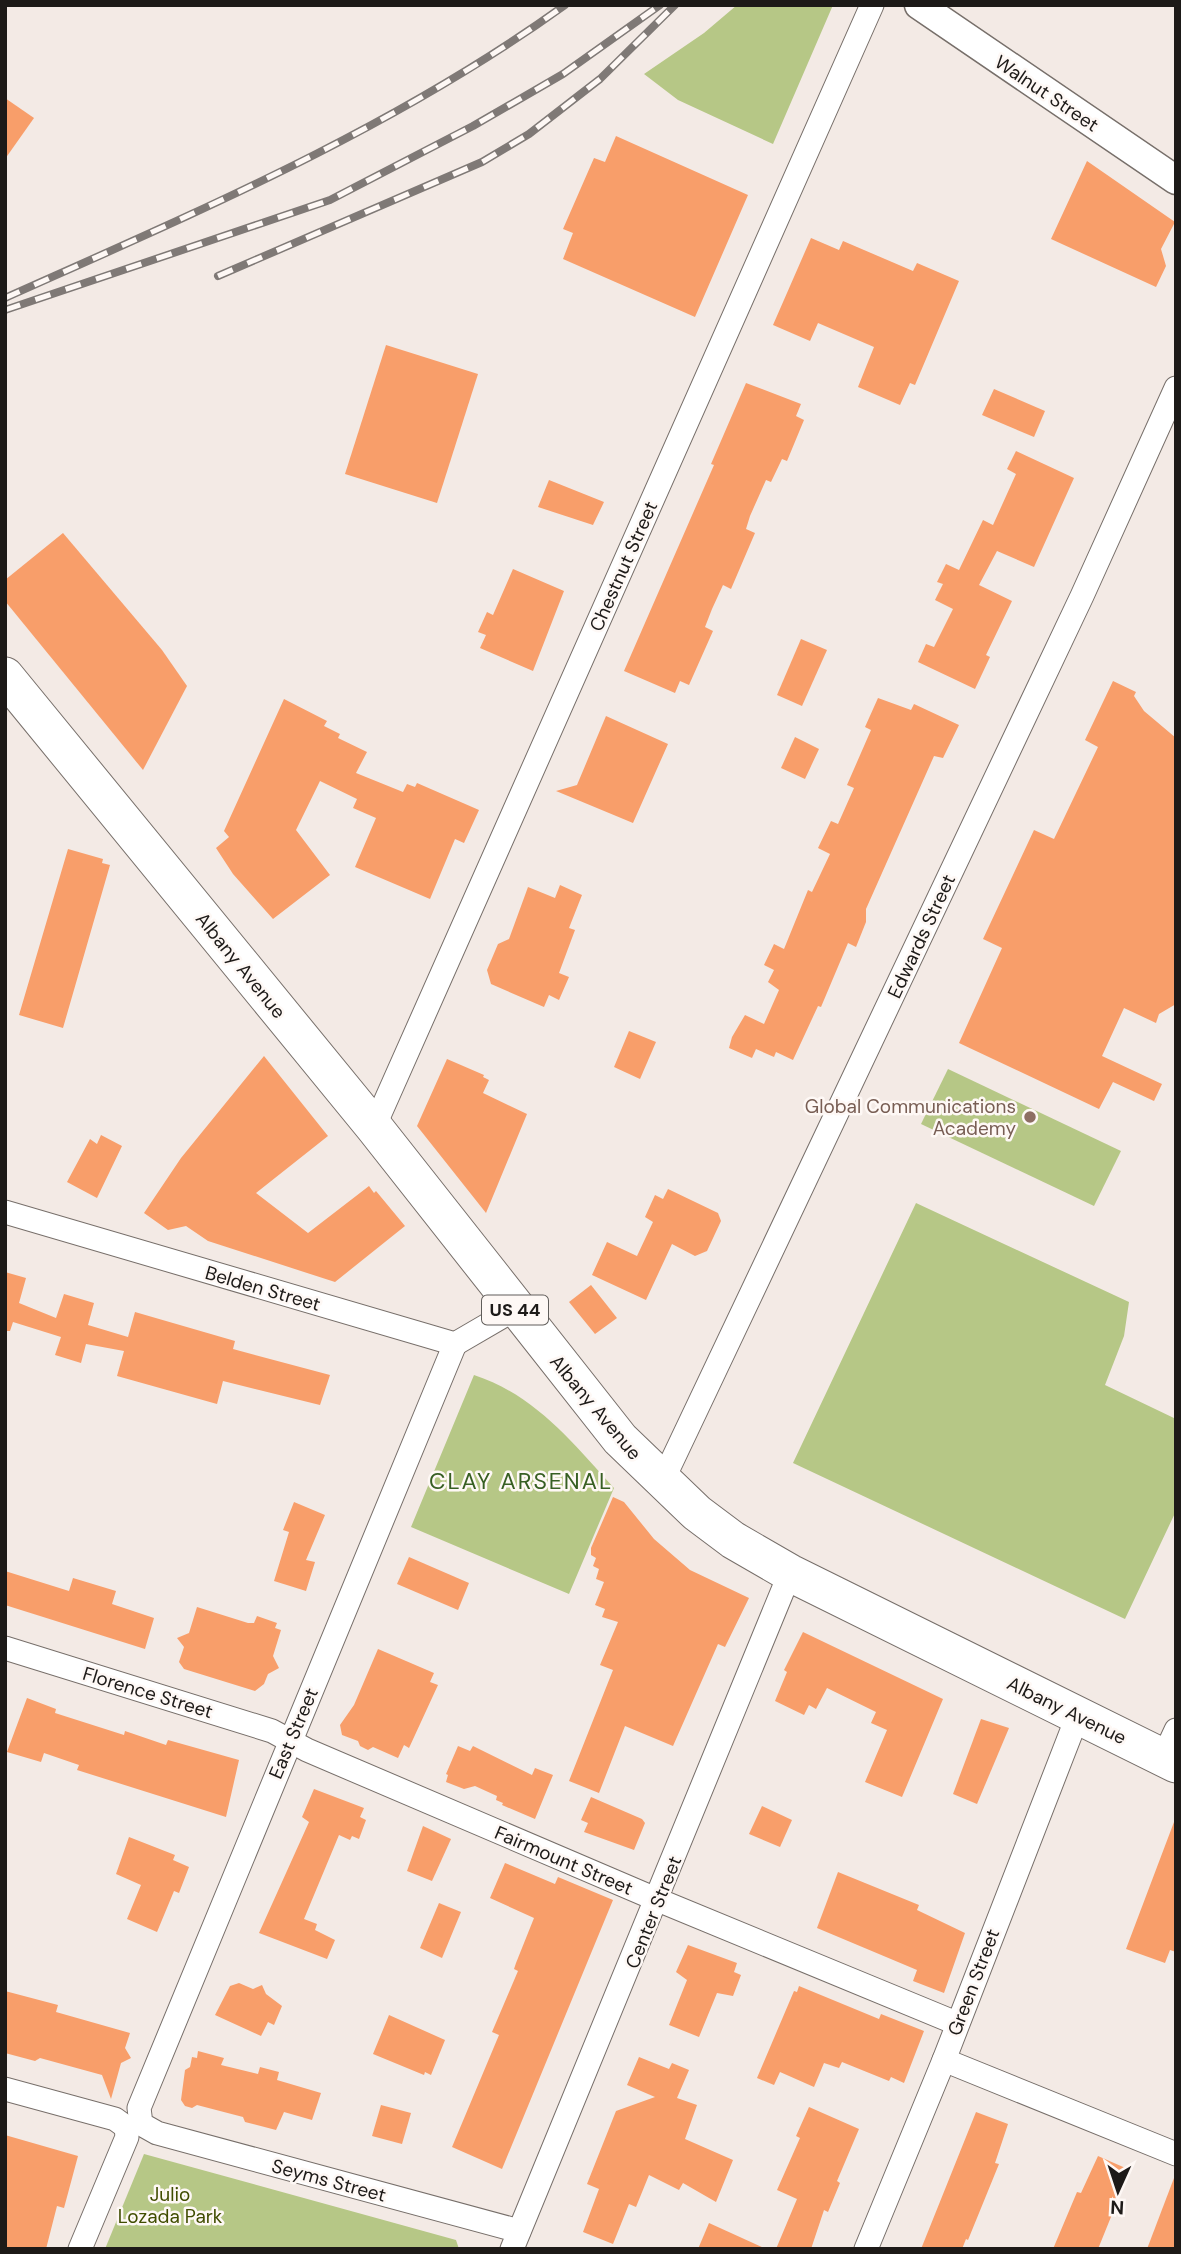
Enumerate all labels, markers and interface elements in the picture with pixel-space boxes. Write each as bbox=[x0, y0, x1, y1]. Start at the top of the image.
street label: Walnut Street bbox=[990, 49, 1104, 137]
street label: Chestnut Street bbox=[584, 497, 663, 635]
street label: Edwards Street bbox=[882, 870, 961, 1002]
street label: Albany Avenue bbox=[190, 907, 291, 1024]
place label: Global Communications Academy bbox=[805, 1094, 1016, 1141]
marker: Global Communications Academy bbox=[1022, 1109, 1038, 1125]
street label: Belden Street bbox=[202, 1260, 324, 1317]
road number: US 44 bbox=[482, 1296, 548, 1324]
street label: Albany Avenue bbox=[544, 1350, 647, 1465]
district label: CLAY ARSENAL bbox=[429, 1466, 613, 1496]
street label: Florence Street bbox=[80, 1661, 216, 1724]
street label: Albany Avenue bbox=[1003, 1671, 1131, 1750]
street label: East Street bbox=[263, 1684, 324, 1783]
street label: Fairmount Street bbox=[491, 1820, 637, 1901]
street label: Center Street bbox=[620, 1852, 687, 1972]
street label: Green Street bbox=[942, 1925, 1005, 2039]
street label: Seyms Street bbox=[269, 2153, 389, 2208]
north arrow bbox=[1083, 2156, 1153, 2226]
park label: Julio Lozada Park bbox=[118, 2182, 223, 2229]
text: N bbox=[1110, 2195, 1125, 2220]

